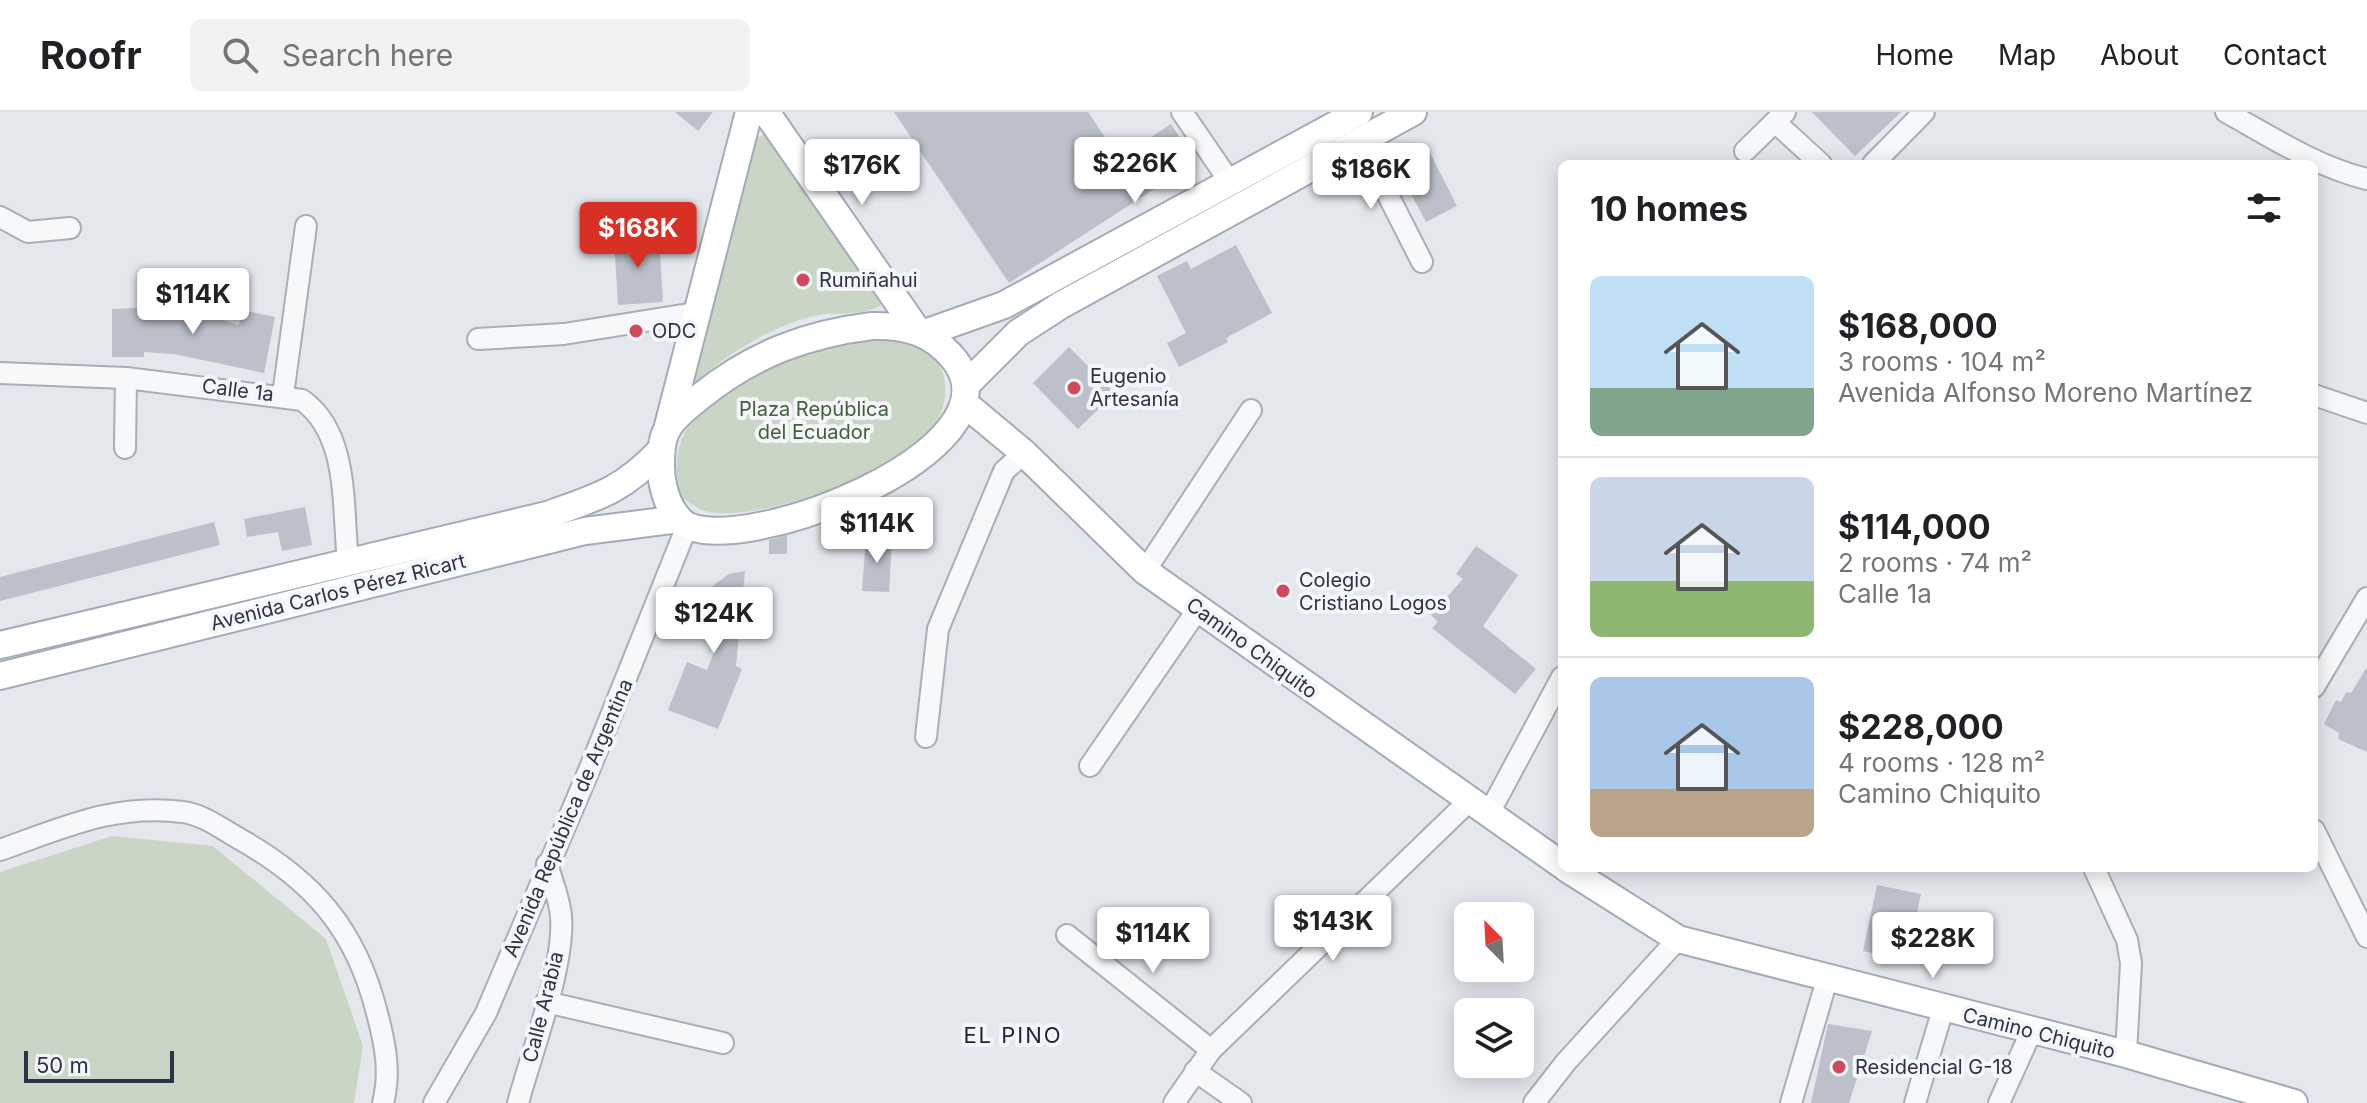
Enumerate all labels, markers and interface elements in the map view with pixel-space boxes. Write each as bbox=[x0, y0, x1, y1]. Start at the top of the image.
search box bbox=[190, 19, 750, 91]
text: Roofr bbox=[40, 32, 142, 78]
icon: search bbox=[218, 33, 262, 77]
text: Search here bbox=[282, 37, 453, 73]
text: Home bbox=[1875, 38, 1954, 72]
text: Map bbox=[1998, 38, 2056, 72]
text: About bbox=[2100, 38, 2179, 72]
text: Contact bbox=[2223, 38, 2327, 72]
pin: $226K bbox=[1079, 137, 1191, 205]
pin: $176K bbox=[806, 139, 918, 207]
pin: $186K bbox=[1315, 143, 1427, 211]
text: $226K bbox=[1092, 147, 1178, 178]
text: $176K bbox=[823, 149, 901, 180]
text: $186K bbox=[1331, 153, 1411, 184]
icon: filters bbox=[2242, 186, 2286, 230]
text: 10 homes bbox=[1590, 188, 1748, 229]
pin: $168K bbox=[582, 202, 694, 270]
text: $168K bbox=[598, 212, 678, 243]
pin: $114K bbox=[137, 268, 249, 336]
place label: Rumiñahui bbox=[819, 268, 918, 292]
marker: Rumiñahui bbox=[794, 271, 812, 289]
text: $114K bbox=[155, 278, 231, 309]
text: $168,000 bbox=[1838, 305, 1998, 346]
icon: home bbox=[1654, 308, 1750, 404]
place label: ODC bbox=[652, 319, 696, 343]
marker: ODC bbox=[627, 322, 645, 340]
text: 3 rooms · 104 m² bbox=[1838, 346, 2046, 377]
place label: Eugenio Artesanía bbox=[1090, 364, 1179, 411]
street label: Calle 1a bbox=[201, 374, 275, 406]
text: Avenida Alfonso Moreno Martínez bbox=[1838, 377, 2253, 408]
marker: Eugenio Artesanía bbox=[1065, 379, 1083, 397]
park label: Plaza República del Ecuador bbox=[739, 397, 889, 444]
pin: $114K bbox=[821, 497, 933, 565]
text: $114,000 bbox=[1838, 506, 1991, 547]
text: $114K bbox=[839, 507, 915, 538]
icon: home bbox=[1654, 509, 1750, 605]
text: 2 rooms · 74 m² bbox=[1838, 547, 2032, 578]
street label: Avenida Carlos Pérez Ricart bbox=[208, 549, 468, 635]
place label: Colegio Cristiano Logos bbox=[1299, 568, 1447, 615]
text: Calle 1a bbox=[1838, 578, 1932, 609]
marker: Colegio Cristiano Logos bbox=[1274, 582, 1292, 600]
pin: $124K bbox=[658, 587, 770, 655]
street label: Camino Chiquito bbox=[1182, 592, 1322, 704]
text: $124K bbox=[674, 597, 754, 628]
street label: Avenida República de Argentina bbox=[498, 675, 638, 961]
text: $228,000 bbox=[1838, 706, 2004, 747]
icon: home bbox=[1654, 709, 1750, 805]
text: 4 rooms · 128 m² bbox=[1838, 747, 2045, 778]
text: Camino Chiquito bbox=[1838, 778, 2041, 809]
pin: $143K bbox=[1277, 895, 1389, 963]
north arrow bbox=[1454, 902, 1534, 982]
map controls bbox=[1454, 902, 1534, 1078]
text: $143K bbox=[1292, 905, 1374, 936]
pin: $114K bbox=[1097, 907, 1209, 975]
pin: $228K bbox=[1877, 912, 1989, 980]
text: $114K bbox=[1115, 917, 1191, 948]
text: $228K bbox=[1890, 922, 1976, 953]
street label: Calle Arabia bbox=[518, 949, 568, 1065]
button: layers bbox=[1454, 998, 1534, 1078]
street label: Camino Chiquito bbox=[1960, 1002, 2118, 1064]
district label: EL PINO bbox=[963, 1022, 1063, 1048]
scale bar bbox=[24, 1047, 174, 1083]
text: 50 m bbox=[36, 1052, 89, 1078]
place label: Residencial G-18 bbox=[1855, 1055, 2013, 1079]
marker: Residencial G-18 bbox=[1830, 1058, 1848, 1076]

